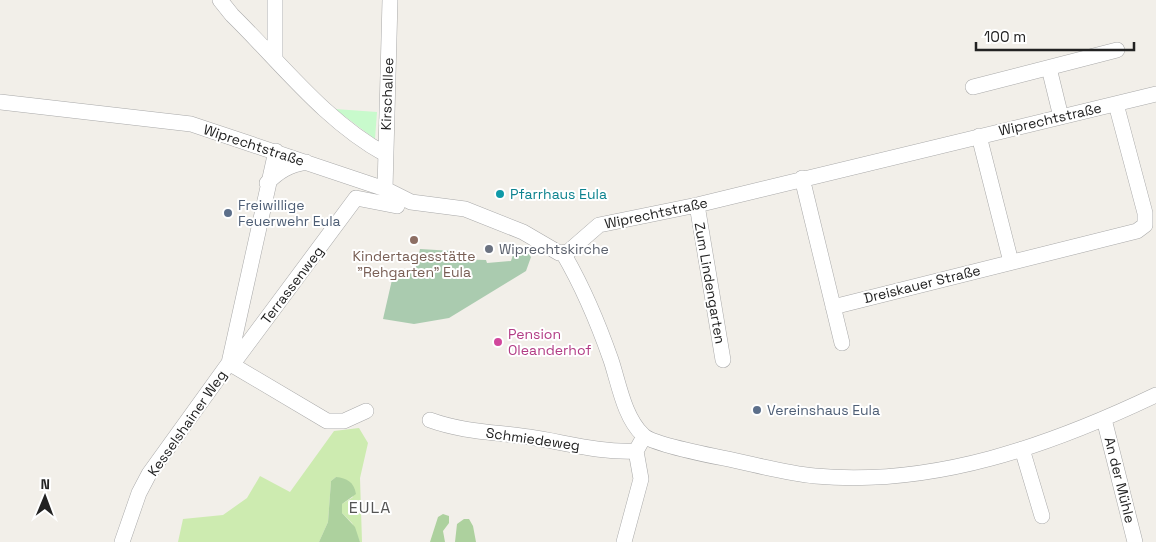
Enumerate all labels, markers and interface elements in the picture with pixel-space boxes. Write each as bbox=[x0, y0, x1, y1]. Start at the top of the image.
scale bar bbox=[976, 20, 1134, 52]
text: 100 m bbox=[984, 27, 1026, 46]
street label: Kirschallee bbox=[377, 57, 397, 131]
street label: Wiprechtstraße bbox=[997, 98, 1103, 140]
street label: Wiprechtstraße bbox=[201, 120, 307, 170]
place label: Pfarrhaus Eula bbox=[510, 185, 607, 203]
marker: Pfarrhaus Eula bbox=[494, 188, 506, 200]
street label: Wiprechtstraße bbox=[603, 193, 709, 233]
place label: Freiwillige Feuerwehr Eula bbox=[238, 196, 341, 230]
marker: Freiwillige Feuerwehr Eula bbox=[222, 207, 234, 219]
street label: Zum Lindengarten bbox=[690, 221, 730, 345]
marker: Kindertagesstätte "Rehgarten" Eula bbox=[408, 234, 420, 246]
place label: Wiprechtskirche bbox=[499, 240, 609, 258]
street label: Terrassenweg bbox=[257, 242, 327, 328]
marker: Wiprechtskirche bbox=[483, 243, 495, 255]
place label: Kindertagesstätte "Rehgarten" Eula bbox=[353, 247, 475, 281]
street label: Dreiskauer Straße bbox=[862, 261, 982, 307]
place label: Pension Oleanderhof bbox=[508, 325, 591, 359]
marker: Pension Oleanderhof bbox=[492, 336, 504, 348]
street label: Kesselshainer Weg bbox=[144, 366, 230, 480]
place label: Vereinshaus Eula bbox=[767, 401, 880, 419]
marker: Vereinshaus Eula bbox=[751, 404, 763, 416]
street label: Schmiedeweg bbox=[485, 423, 581, 455]
street label: An der Mühle bbox=[1101, 435, 1139, 525]
north arrow bbox=[20, 472, 70, 522]
text: N bbox=[40, 475, 50, 493]
district label: EULA bbox=[349, 497, 391, 518]

